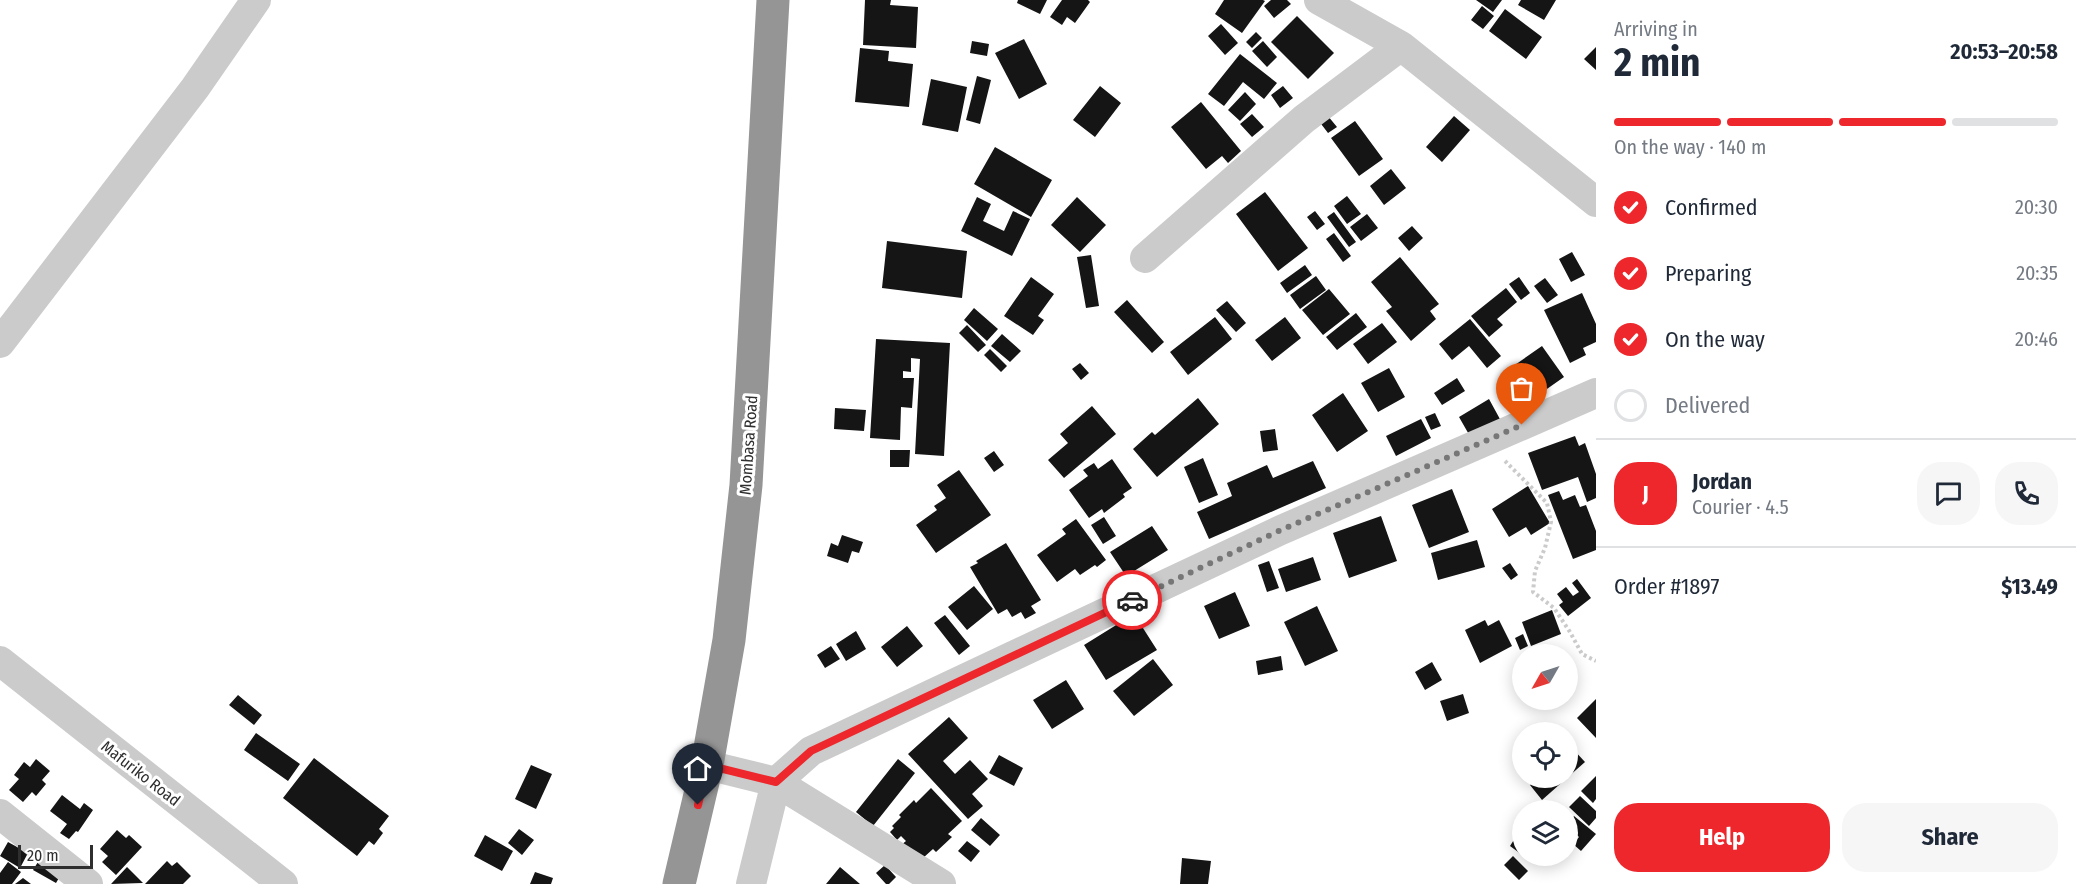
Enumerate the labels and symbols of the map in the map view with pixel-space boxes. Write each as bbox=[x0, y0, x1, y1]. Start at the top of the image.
pin bbox=[1496, 363, 1547, 425]
street label: Mombasa Road bbox=[736, 395, 761, 495]
courier bbox=[1102, 570, 1162, 630]
north arrow bbox=[1512, 644, 1578, 710]
street label: Mafuriko Road bbox=[98, 737, 184, 810]
pin bbox=[672, 743, 723, 805]
scale bar bbox=[18, 842, 93, 870]

